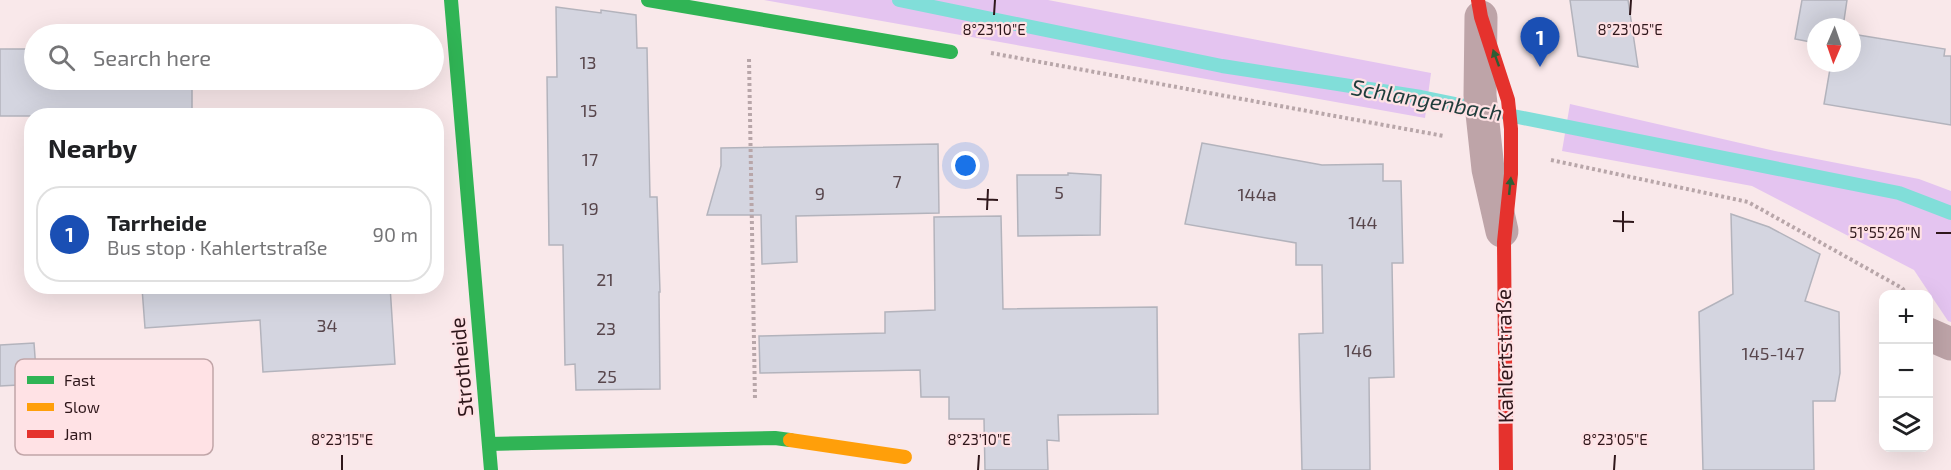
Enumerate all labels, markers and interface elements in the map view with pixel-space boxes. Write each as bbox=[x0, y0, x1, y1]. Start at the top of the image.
pin: 1 bbox=[1520, 17, 1560, 67]
north arrow bbox=[1807, 18, 1861, 72]
text: 8°23'10"E bbox=[962, 20, 1026, 38]
text: 8°23'05"E bbox=[1597, 20, 1663, 38]
search box bbox=[24, 24, 444, 90]
icon: search bbox=[45, 41, 78, 74]
text: Search here bbox=[93, 44, 211, 70]
one-way arrow bbox=[1490, 49, 1500, 67]
house number: 13 bbox=[579, 51, 597, 73]
water label: Schlangenbach bbox=[1349, 73, 1505, 125]
house number: 15 bbox=[581, 99, 597, 121]
text: Nearby bbox=[48, 132, 137, 163]
house number: 17 bbox=[582, 148, 598, 170]
your location bbox=[951, 151, 980, 180]
house number: 7 bbox=[892, 170, 902, 192]
one-way arrow bbox=[1505, 176, 1515, 195]
house number: 5 bbox=[1054, 181, 1064, 203]
house number: 9 bbox=[815, 182, 825, 204]
house number: 144a bbox=[1237, 183, 1277, 205]
house number: 19 bbox=[581, 197, 599, 219]
text: Tarrheide bbox=[107, 209, 207, 235]
house number: 144 bbox=[1348, 211, 1378, 233]
text: 1 bbox=[65, 222, 74, 246]
text: 90 m bbox=[373, 222, 418, 246]
text: 51°55'26"N bbox=[1849, 223, 1921, 241]
text: Bus stop · Kahlertstraße bbox=[107, 235, 328, 259]
house number: 21 bbox=[596, 268, 614, 290]
street label: Kahlertstraße bbox=[1490, 289, 1517, 423]
map controls bbox=[1879, 290, 1933, 452]
button: + bbox=[1879, 290, 1933, 344]
house number: 34 bbox=[316, 314, 338, 336]
street label: Strotheide bbox=[444, 316, 477, 418]
house number: 23 bbox=[596, 317, 616, 339]
house number: 146 bbox=[1344, 339, 1372, 361]
house number: 145-147 bbox=[1742, 342, 1804, 364]
button: − bbox=[1879, 344, 1933, 398]
legend bbox=[15, 359, 213, 455]
house number: 25 bbox=[597, 365, 617, 387]
text: Fast bbox=[64, 370, 95, 389]
text: Slow bbox=[64, 397, 100, 416]
button: layers bbox=[1879, 398, 1933, 452]
text: Jam bbox=[64, 424, 92, 443]
text: 8°23'15"E bbox=[311, 430, 373, 448]
text: 8°23'10"E bbox=[947, 430, 1011, 448]
text: 8°23'05"E bbox=[1582, 430, 1648, 448]

